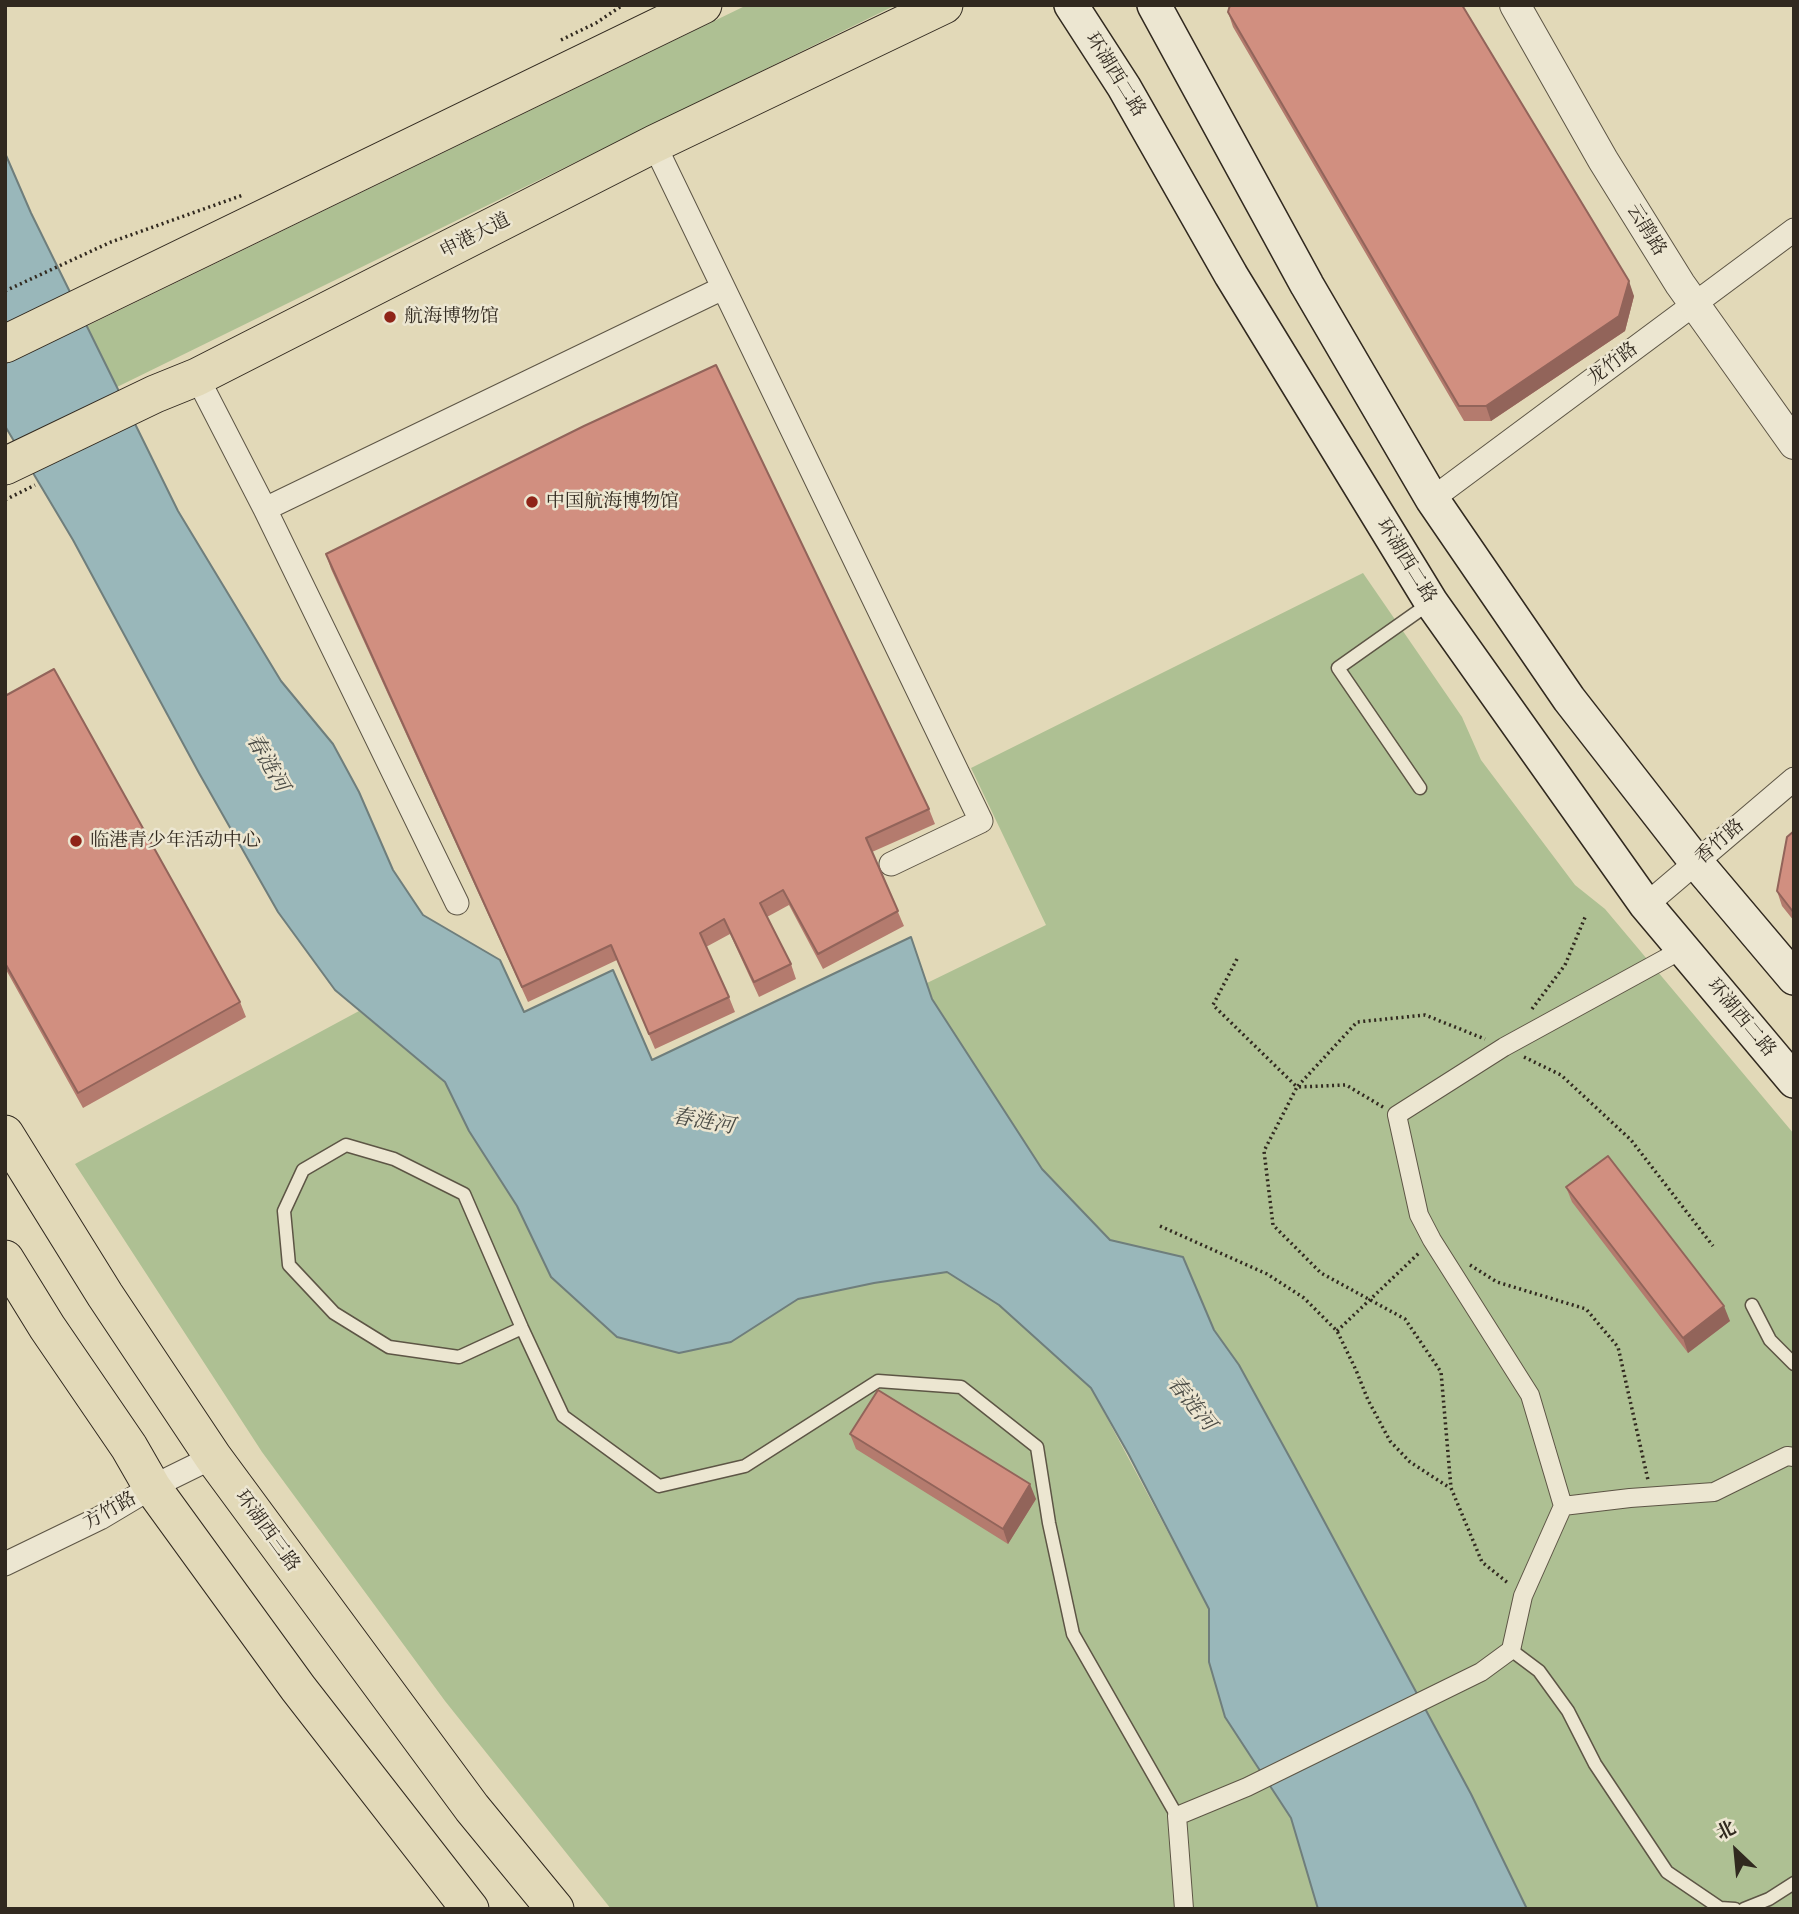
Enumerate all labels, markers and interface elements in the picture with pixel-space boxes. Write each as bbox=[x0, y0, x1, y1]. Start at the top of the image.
street label: 环湖西二路 bbox=[1080, 29, 1150, 121]
street label: 云鹃路 bbox=[1621, 200, 1671, 260]
street label: 申港大道 bbox=[436, 209, 514, 263]
place label: 航海博物馆 bbox=[404, 306, 499, 328]
marker: 航海博物馆 bbox=[382, 309, 398, 325]
street label: 龙竹路 bbox=[1583, 338, 1643, 390]
place label: 中国航海博物馆 bbox=[546, 491, 679, 513]
marker: 中国航海博物馆 bbox=[524, 494, 540, 510]
street label: 环湖西二路 bbox=[1371, 515, 1441, 607]
water label: 春涟河 bbox=[240, 729, 294, 797]
street label: 香竹路 bbox=[1691, 815, 1749, 869]
place label: 临港青少年活动中心 bbox=[90, 830, 261, 852]
marker: 临港青少年活动中心 bbox=[68, 833, 84, 849]
street label: 环湖西二路 bbox=[1702, 974, 1780, 1062]
water label: 春涟河 bbox=[670, 1104, 736, 1140]
water label: 春涟河 bbox=[1161, 1372, 1221, 1436]
street label: 环湖西三路 bbox=[230, 1486, 304, 1576]
street label: 方竹路 bbox=[80, 1487, 140, 1535]
north arrow bbox=[1701, 1816, 1771, 1886]
text: 北 bbox=[1714, 1819, 1739, 1844]

